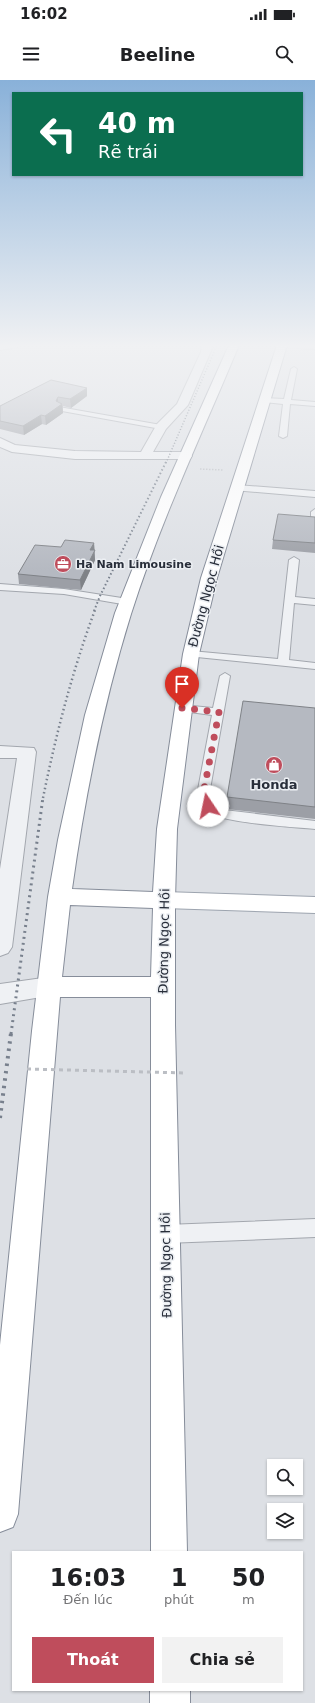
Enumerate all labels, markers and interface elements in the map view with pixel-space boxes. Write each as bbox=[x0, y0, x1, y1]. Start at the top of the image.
text: 16:02 bbox=[20, 5, 68, 23]
icon: menu bbox=[20, 43, 42, 65]
icon: search bbox=[273, 43, 295, 65]
text: Beeline bbox=[120, 44, 195, 65]
text: 40 m bbox=[98, 107, 176, 140]
icon: left bbox=[32, 108, 84, 160]
text: Rẽ trái bbox=[98, 141, 158, 162]
street label: Đường Ngọc Hồi bbox=[185, 543, 227, 649]
office icon: Ha Nam Limousine bbox=[53, 554, 73, 574]
place label: Ha Nam Limousine bbox=[76, 558, 192, 571]
pin bbox=[165, 667, 199, 708]
icon: arrive bbox=[171, 673, 193, 695]
shop icon: Honda bbox=[264, 755, 284, 775]
place label: Honda bbox=[250, 777, 298, 792]
position arrow bbox=[187, 785, 229, 827]
street label: Đường Ngọc Hồi bbox=[156, 888, 172, 994]
street label: Đường Ngọc Hồi bbox=[158, 1212, 174, 1318]
map controls bbox=[267, 1459, 303, 1539]
button: search bbox=[267, 1459, 303, 1495]
button: layers bbox=[267, 1503, 303, 1539]
text: 16:03 bbox=[50, 1564, 126, 1592]
text: 1 bbox=[171, 1564, 187, 1592]
text: 50 bbox=[232, 1564, 265, 1592]
text: Đến lúc bbox=[63, 1592, 113, 1607]
text: phút bbox=[164, 1592, 194, 1607]
text: m bbox=[242, 1592, 255, 1607]
button: Thoát bbox=[32, 1637, 154, 1683]
button: Chia sẻ bbox=[162, 1637, 283, 1683]

